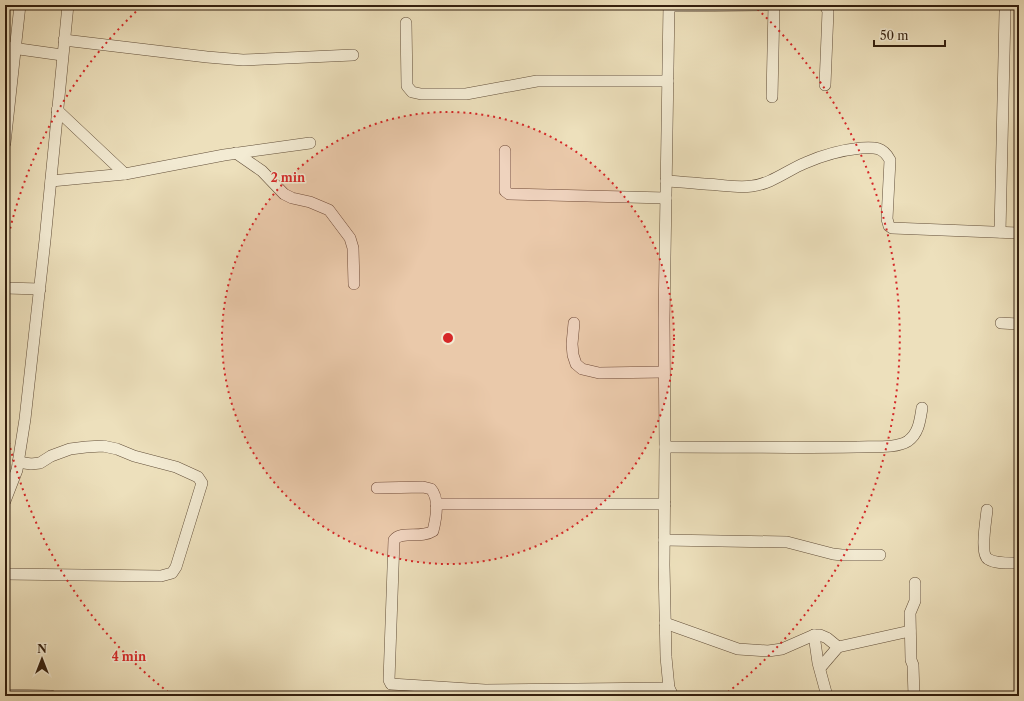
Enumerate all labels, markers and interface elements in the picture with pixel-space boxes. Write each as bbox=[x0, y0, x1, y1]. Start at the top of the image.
scale bar bbox=[874, 22, 945, 48]
text: 50 m bbox=[880, 28, 909, 43]
text: 2 min bbox=[271, 170, 306, 185]
centre of rings bbox=[441, 331, 455, 345]
north arrow bbox=[22, 639, 62, 679]
text: N bbox=[37, 642, 47, 656]
text: 4 min bbox=[112, 649, 147, 664]

